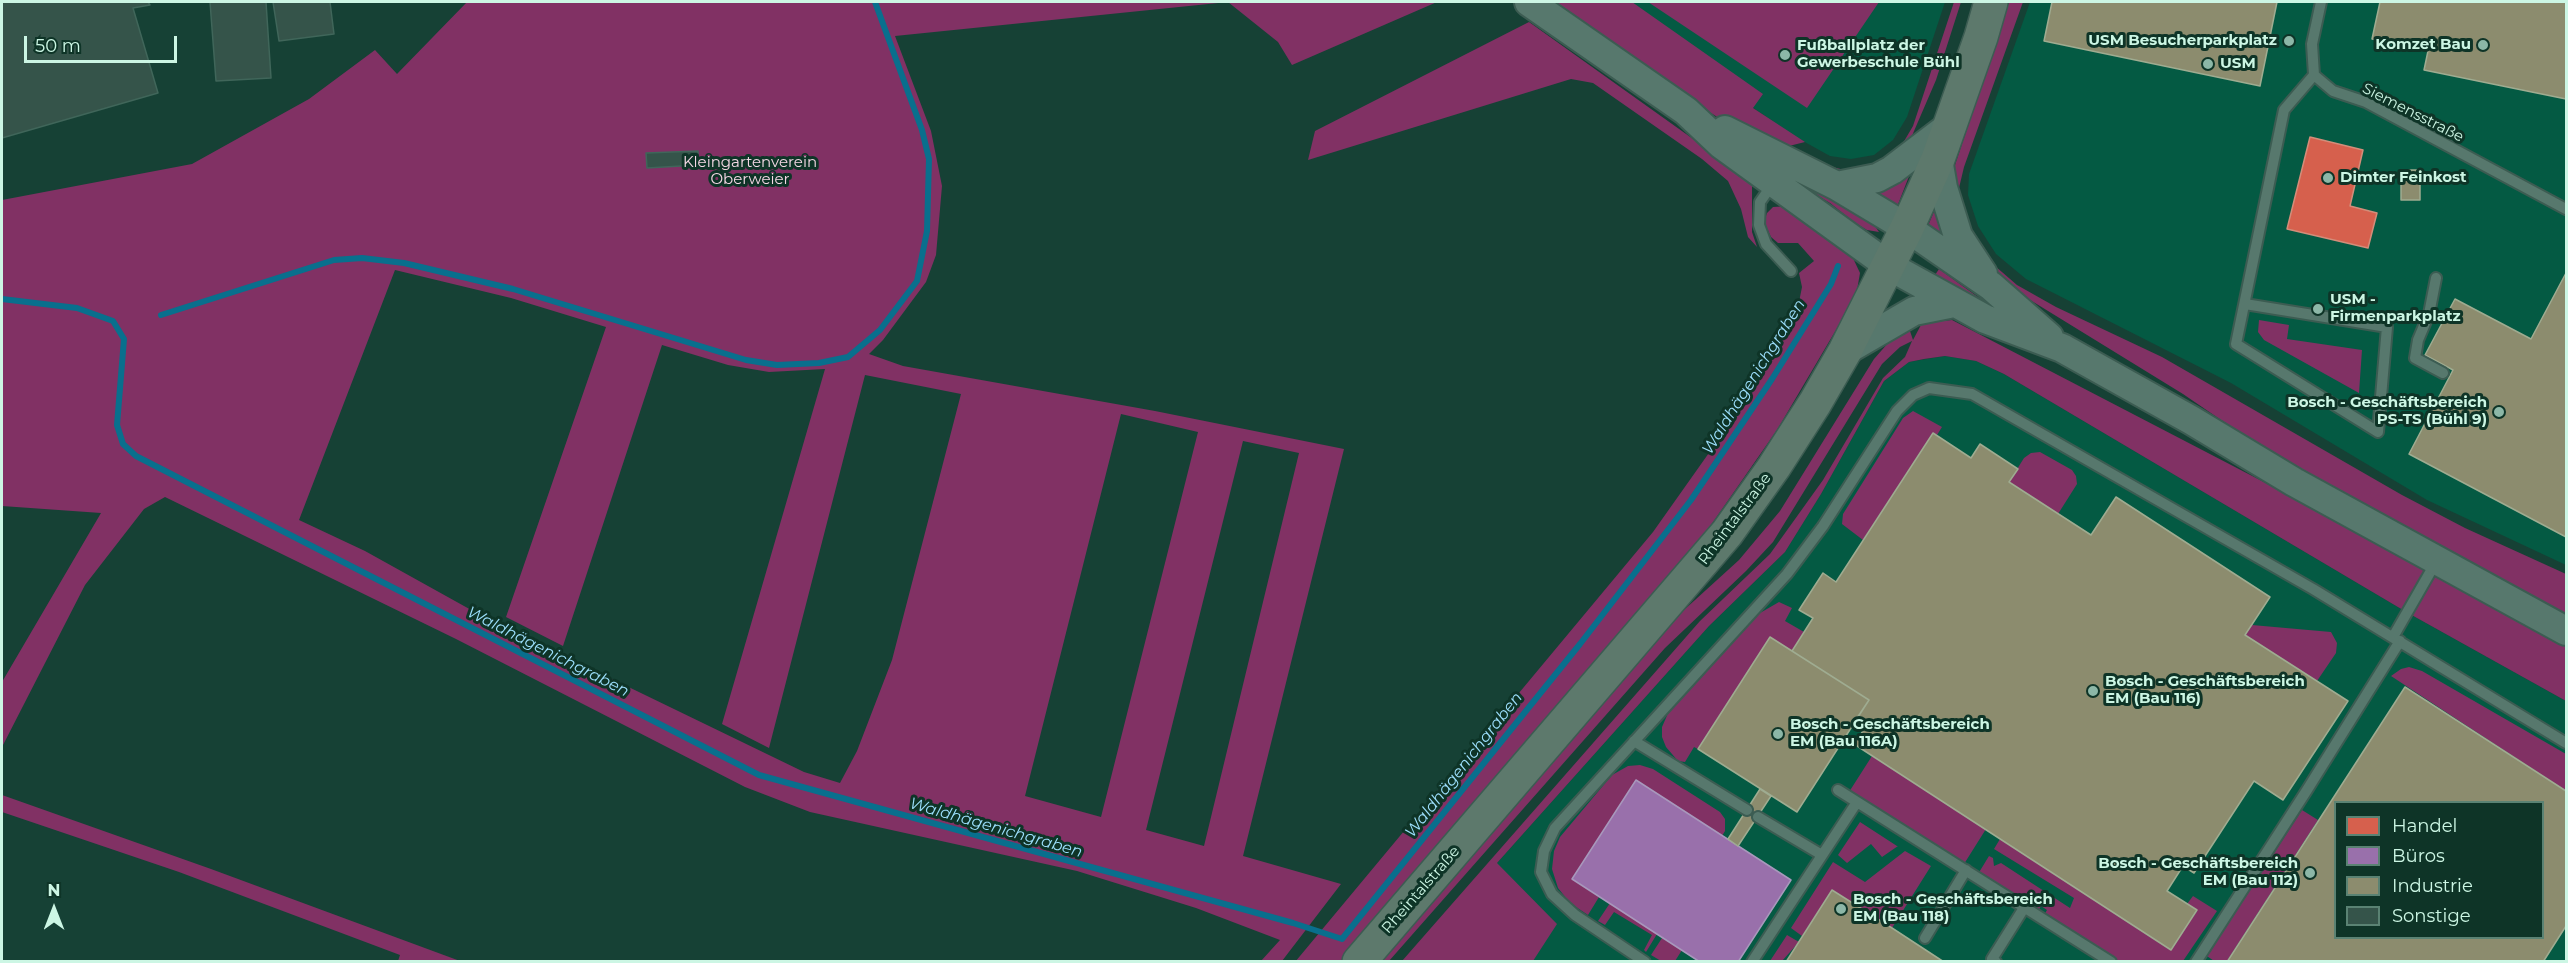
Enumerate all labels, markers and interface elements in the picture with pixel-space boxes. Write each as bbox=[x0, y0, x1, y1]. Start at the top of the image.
scale bar bbox=[27, 24, 180, 62]
place label: USM Besucherparkplatz bbox=[2088, 32, 2277, 50]
marker: USM Besucherparkplatz bbox=[2282, 34, 2296, 48]
text: 50 m bbox=[35, 35, 81, 57]
place label: Komzet Bau bbox=[2375, 36, 2471, 54]
place label: Fußballplatz der Gewerbeschule Bühl bbox=[1797, 37, 1960, 72]
marker: Komzet Bau bbox=[2476, 38, 2490, 52]
marker: Fußballplatz der Gewerbeschule Bühl bbox=[1778, 48, 1792, 62]
place label: USM bbox=[2220, 55, 2256, 73]
marker: USM bbox=[2201, 57, 2215, 71]
street label: Siemensstraße bbox=[2359, 80, 2467, 146]
park label: Kleingartenverein Oberweier bbox=[683, 154, 817, 189]
place label: Dimter Feinkost bbox=[2340, 169, 2467, 187]
marker: Dimter Feinkost bbox=[2321, 171, 2335, 185]
place label: USM - Firmenparkplatz bbox=[2330, 291, 2461, 326]
water label: Waldhägenichgraben bbox=[1698, 296, 1810, 458]
marker: USM - Firmenparkplatz bbox=[2311, 302, 2325, 316]
place label: Bosch - Geschäftsbereich PS-TS (Bühl 9) bbox=[2287, 394, 2487, 429]
marker: Bosch - Geschäftsbereich PS-TS (Bühl 9) bbox=[2492, 405, 2506, 419]
street label: Rheintalstraße bbox=[1695, 470, 1775, 568]
water label: Waldhägenichgraben bbox=[464, 603, 632, 701]
place label: Bosch - Geschäftsbereich EM (Bau 116) bbox=[2105, 673, 2305, 708]
marker: Bosch - Geschäftsbereich EM (Bau 116) bbox=[2086, 684, 2100, 698]
water label: Waldhägenichgraben bbox=[1401, 689, 1527, 841]
place label: Bosch - Geschäftsbereich EM (Bau 116A) bbox=[1790, 716, 1990, 751]
marker: Bosch - Geschäftsbereich EM (Bau 116A) bbox=[1771, 727, 1785, 741]
water label: Waldhägenichgraben bbox=[907, 794, 1085, 862]
legend bbox=[2334, 801, 2544, 939]
text: Handel bbox=[2392, 815, 2457, 837]
street label: Rheintalstraße bbox=[1378, 843, 1464, 937]
text: Büros bbox=[2392, 845, 2445, 867]
place label: Bosch - Geschäftsbereich EM (Bau 112) bbox=[2098, 855, 2298, 890]
marker: Bosch - Geschäftsbereich EM (Bau 112) bbox=[2303, 866, 2317, 880]
text: Industrie bbox=[2392, 875, 2473, 897]
north arrow bbox=[24, 879, 84, 939]
text: N bbox=[48, 881, 60, 900]
place label: Bosch - Geschäftsbereich EM (Bau 118) bbox=[1853, 891, 2053, 926]
marker: Bosch - Geschäftsbereich EM (Bau 118) bbox=[1834, 902, 1848, 916]
text: Sonstige bbox=[2392, 905, 2471, 927]

